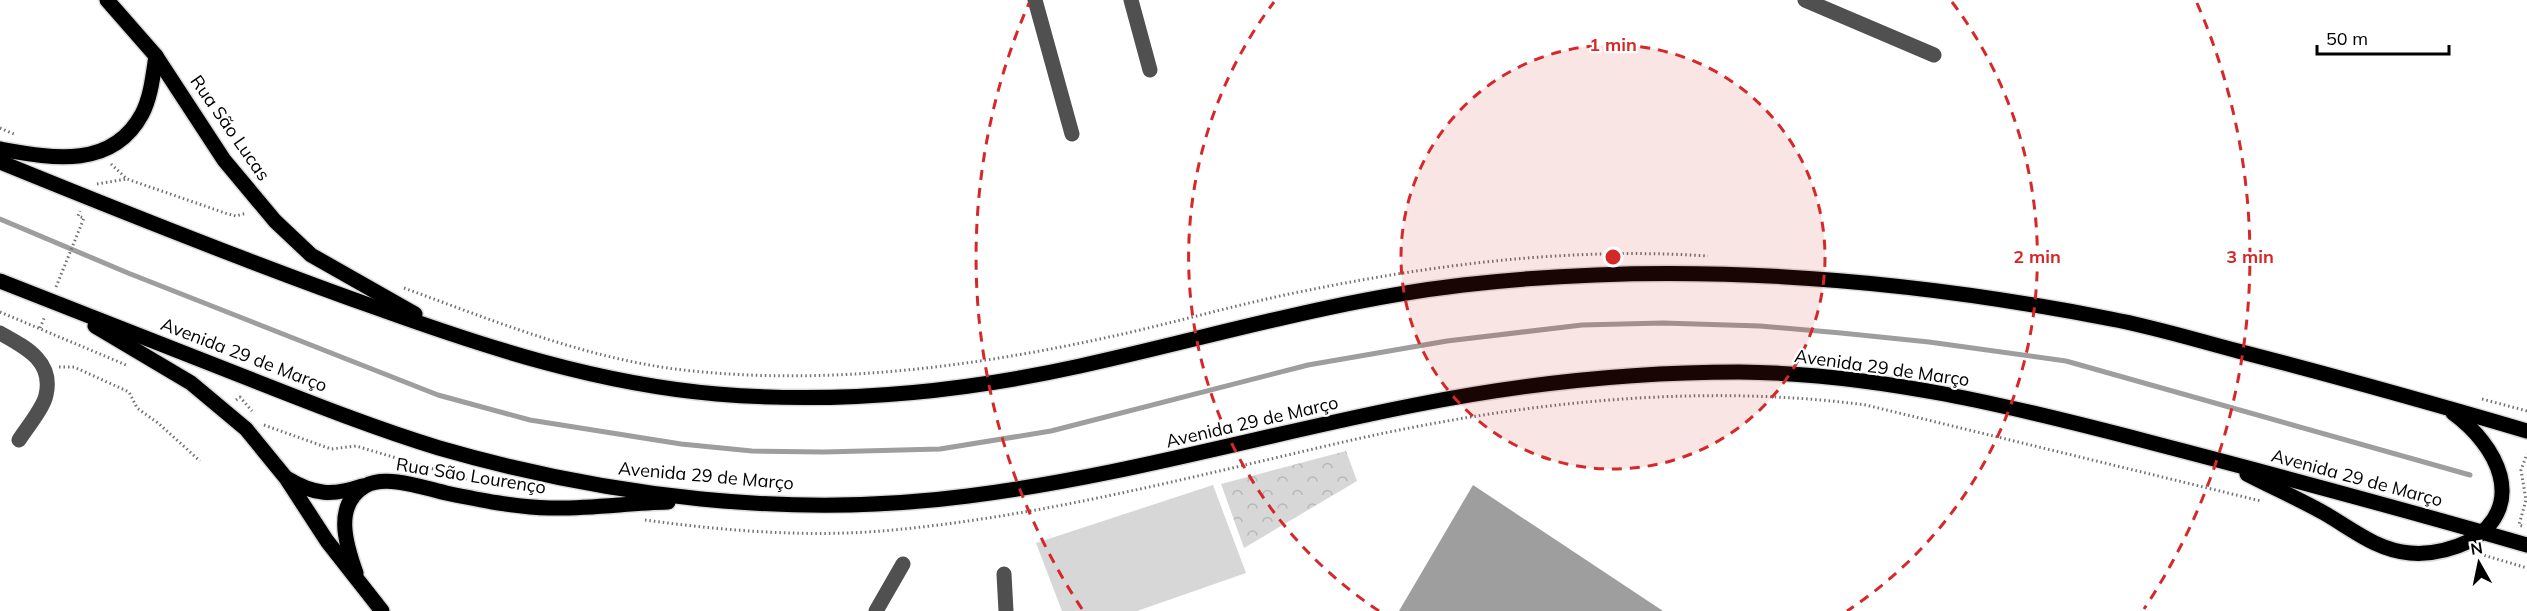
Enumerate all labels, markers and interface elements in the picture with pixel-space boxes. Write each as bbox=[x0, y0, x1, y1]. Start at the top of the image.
scale bar bbox=[2317, 18, 2449, 56]
text: 50 m bbox=[2326, 27, 2368, 50]
text: 1 min bbox=[1589, 33, 1637, 56]
street label: Rua São Lucas bbox=[185, 70, 275, 185]
text: 2 min bbox=[2013, 245, 2061, 268]
text: 3 min bbox=[2226, 245, 2274, 268]
centre of rings bbox=[1603, 247, 1623, 267]
street label: Avenida 29 de Março bbox=[158, 312, 331, 397]
street label: Avenida 29 de Março bbox=[1793, 344, 1971, 391]
street label: Avenida 29 de Março bbox=[1163, 390, 1340, 453]
street label: Avenida 29 de Março bbox=[2269, 444, 2445, 511]
street label: Rua São Lourenço bbox=[394, 452, 548, 499]
street label: Avenida 29 de Março bbox=[617, 456, 795, 495]
north arrow bbox=[2449, 533, 2509, 593]
text: N bbox=[2469, 537, 2484, 559]

